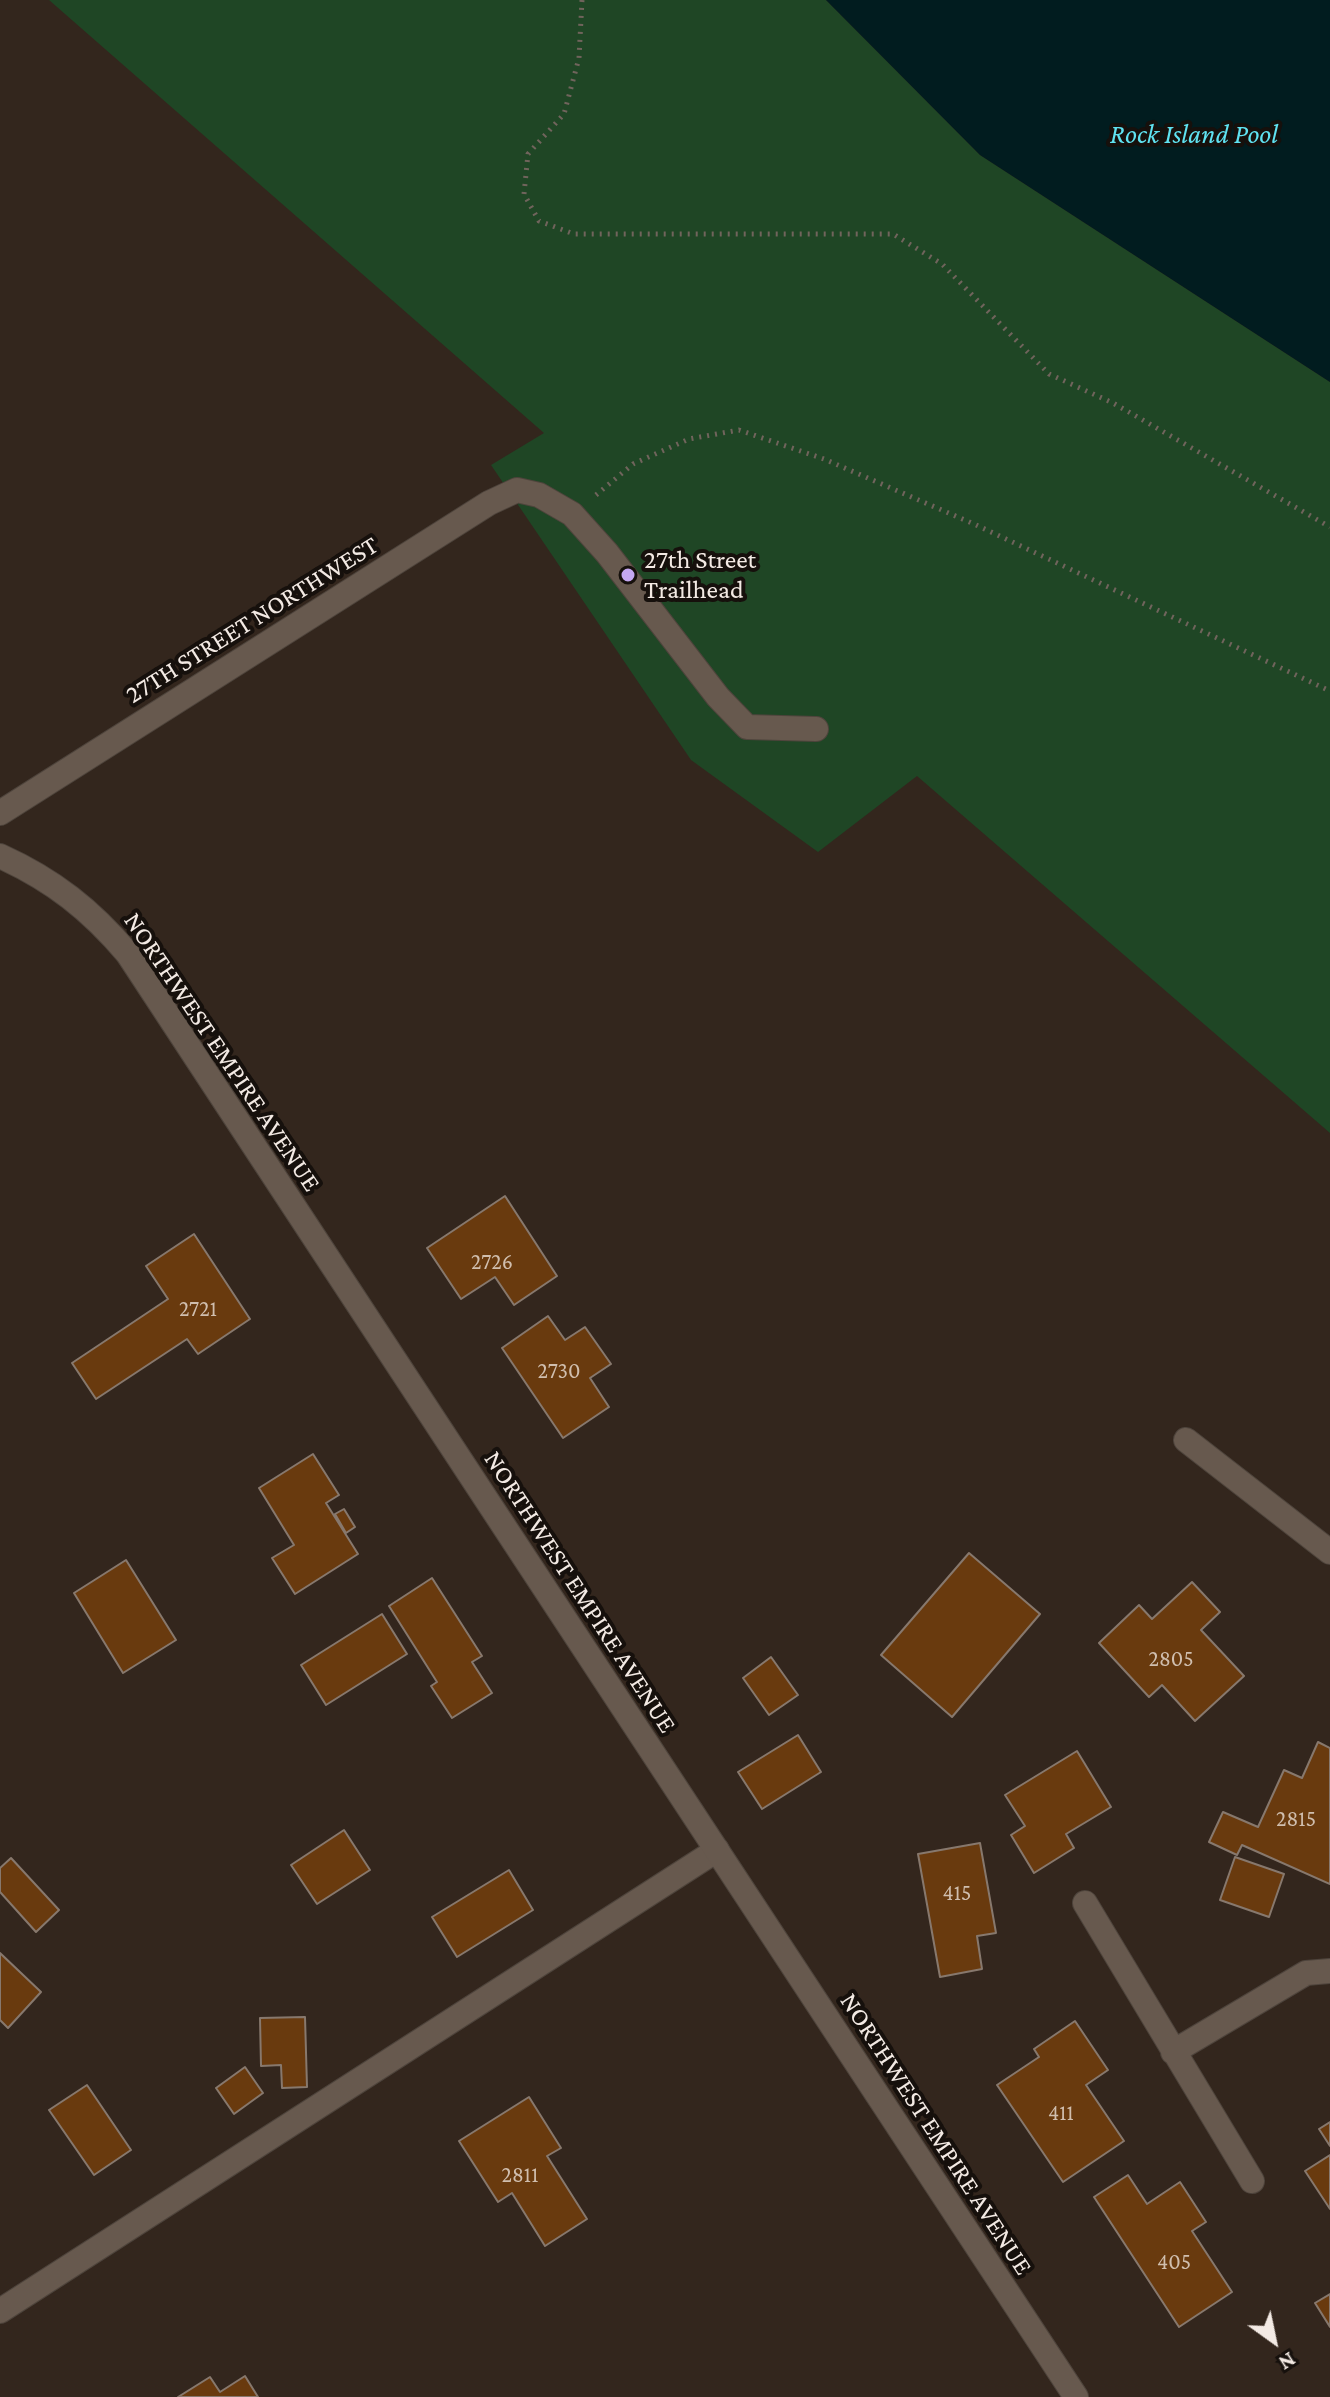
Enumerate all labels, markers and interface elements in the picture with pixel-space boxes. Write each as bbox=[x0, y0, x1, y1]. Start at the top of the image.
water label: Rock Island Pool bbox=[1110, 117, 1278, 151]
street label: 27TH STREET NORTHWEST bbox=[120, 530, 384, 710]
place label: 27th Street Trailhead bbox=[644, 544, 756, 606]
marker: 27th Street Trailhead bbox=[619, 566, 637, 584]
street label: NORTHWEST EMPIRE AVENUE bbox=[117, 907, 327, 1197]
house number: 2726 bbox=[471, 1249, 513, 1275]
house number: 2721 bbox=[179, 1296, 217, 1322]
house number: 2730 bbox=[538, 1358, 580, 1384]
street label: NORTHWEST EMPIRE AVENUE bbox=[477, 1445, 683, 1739]
house number: 2805 bbox=[1148, 1646, 1194, 1672]
house number: 2815 bbox=[1276, 1806, 1316, 1832]
house number: 415 bbox=[943, 1880, 971, 1906]
street label: NORTHWEST EMPIRE AVENUE bbox=[833, 1987, 1039, 2281]
house number: 411 bbox=[1048, 2100, 1074, 2126]
house number: 2811 bbox=[502, 2162, 538, 2188]
house number: 405 bbox=[1157, 2249, 1191, 2275]
north arrow bbox=[1234, 2301, 1314, 2381]
text: N bbox=[1274, 2347, 1300, 2376]

